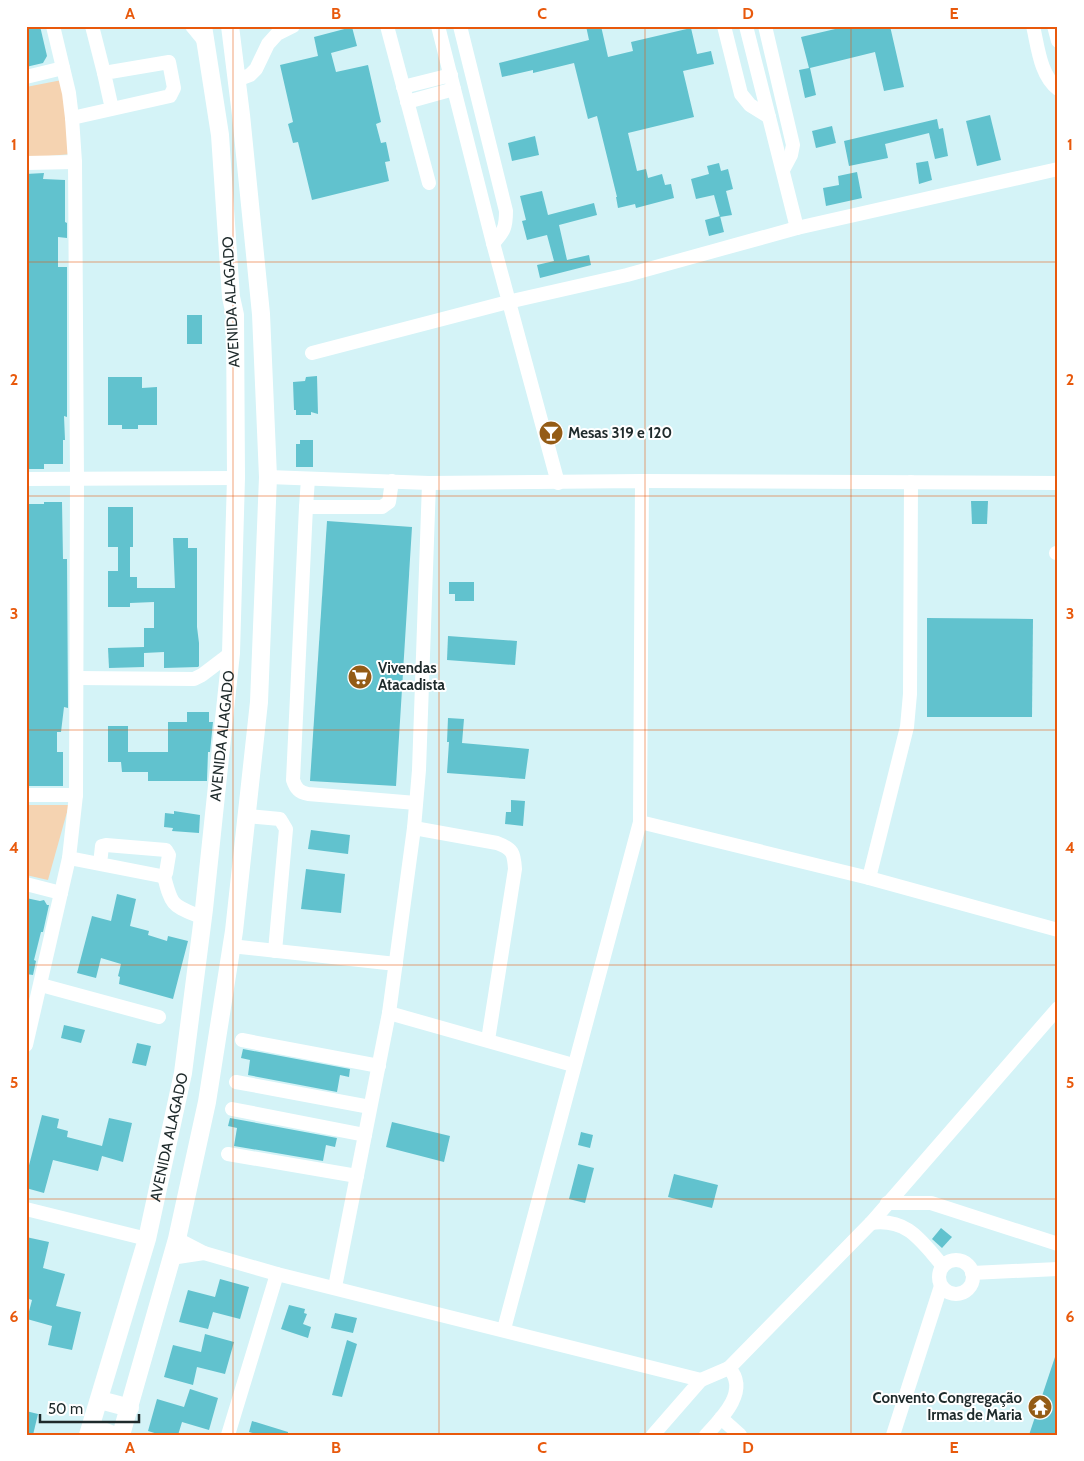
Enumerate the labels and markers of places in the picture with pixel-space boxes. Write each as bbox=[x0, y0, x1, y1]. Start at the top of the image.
bar icon: Mesas 319 e 120 bbox=[538, 420, 564, 446]
place label: Mesas 319 e 120 bbox=[568, 424, 672, 442]
place label: Vivendas Atacadista bbox=[378, 659, 446, 694]
supermarket icon: Vivendas Atacadista bbox=[347, 664, 373, 690]
place label: Convento Congregação Irmas de Maria bbox=[872, 1389, 1023, 1424]
temple icon: Convento Congregação Irmas de Maria bbox=[1027, 1394, 1053, 1420]

